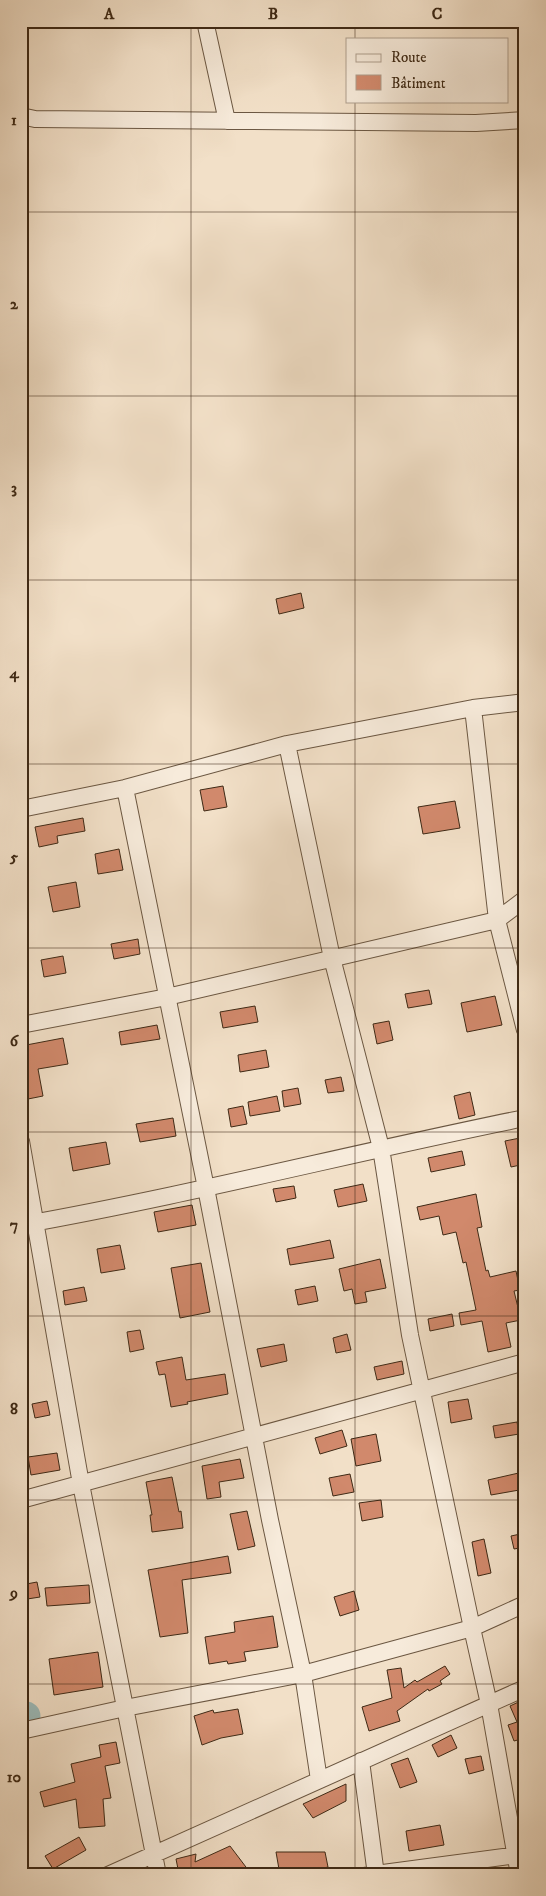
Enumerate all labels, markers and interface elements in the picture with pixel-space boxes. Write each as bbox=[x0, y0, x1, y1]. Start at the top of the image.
text: A bbox=[103, 4, 115, 24]
text: B bbox=[268, 4, 278, 24]
text: C bbox=[432, 4, 442, 24]
legend bbox=[346, 38, 508, 102]
text: Route bbox=[391, 48, 426, 67]
text: Bâtiment bbox=[391, 74, 446, 93]
text: 1 bbox=[11, 110, 17, 130]
text: 2 bbox=[10, 294, 19, 314]
text: 3 bbox=[11, 478, 17, 498]
text: 4 bbox=[8, 663, 19, 683]
text: 5 bbox=[9, 847, 18, 867]
text: 6 bbox=[10, 1031, 20, 1051]
text: 7 bbox=[10, 1215, 18, 1235]
text: 8 bbox=[10, 1399, 18, 1419]
text: 9 bbox=[9, 1583, 18, 1603]
text: 10 bbox=[7, 1767, 22, 1787]

